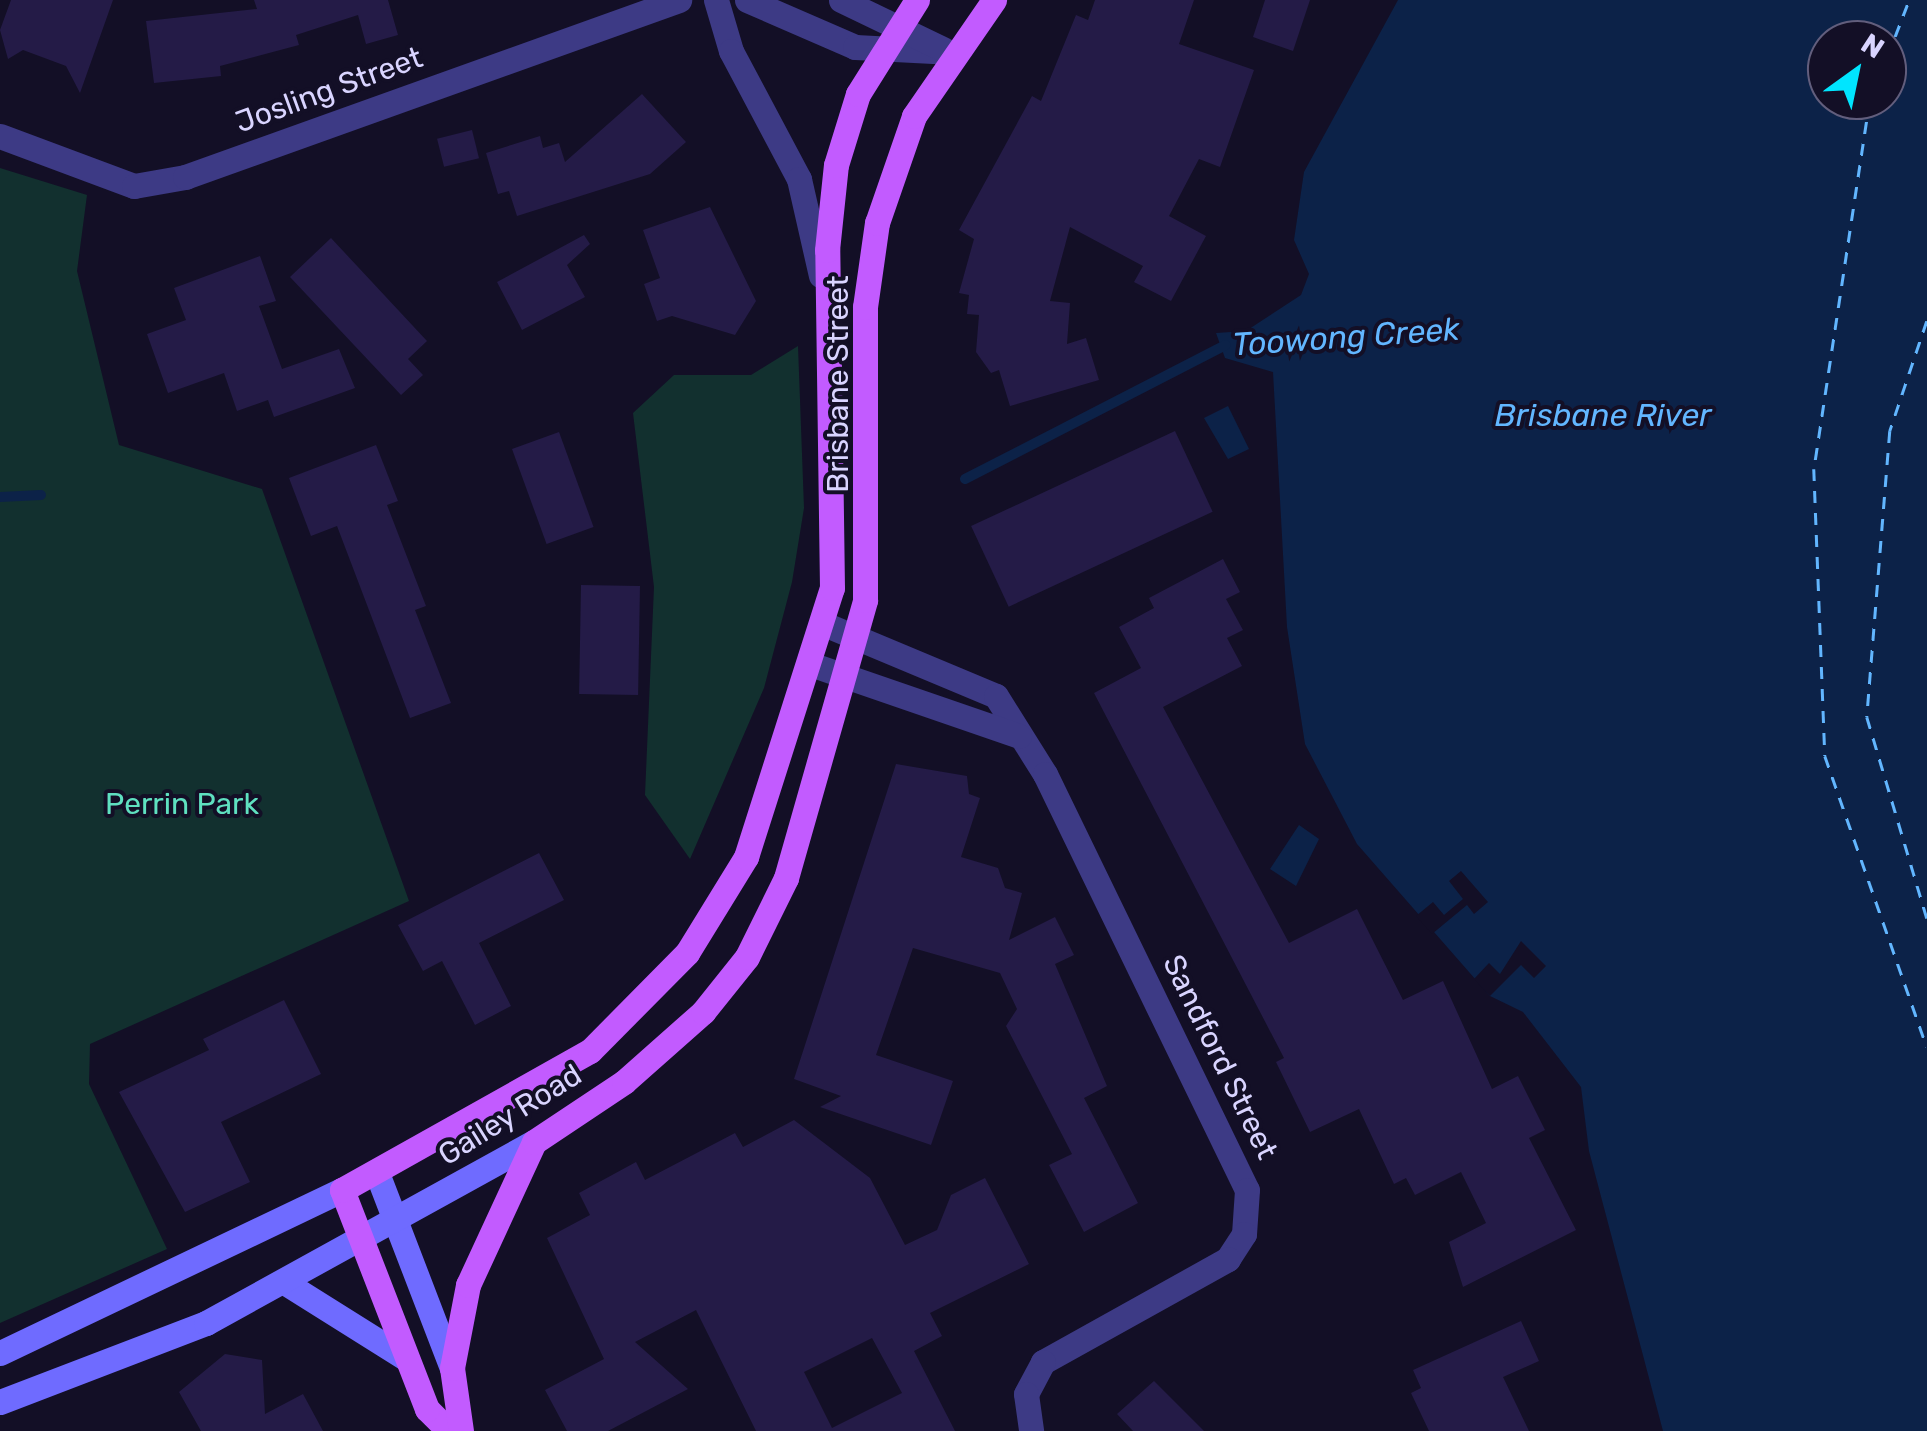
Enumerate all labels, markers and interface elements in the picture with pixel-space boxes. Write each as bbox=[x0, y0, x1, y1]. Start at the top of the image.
north arrow bbox=[1807, 20, 1907, 120]
text: N bbox=[1855, 27, 1890, 65]
street label: Josling Street bbox=[231, 40, 427, 140]
street label: Brisbane Street bbox=[820, 275, 856, 493]
water label: Toowong Creek bbox=[1231, 310, 1461, 364]
water label: Brisbane River bbox=[1495, 396, 1711, 434]
park label: Perrin Park bbox=[105, 786, 259, 822]
street label: Sandford Street bbox=[1155, 949, 1285, 1165]
street label: Gailey Road bbox=[431, 1057, 589, 1173]

